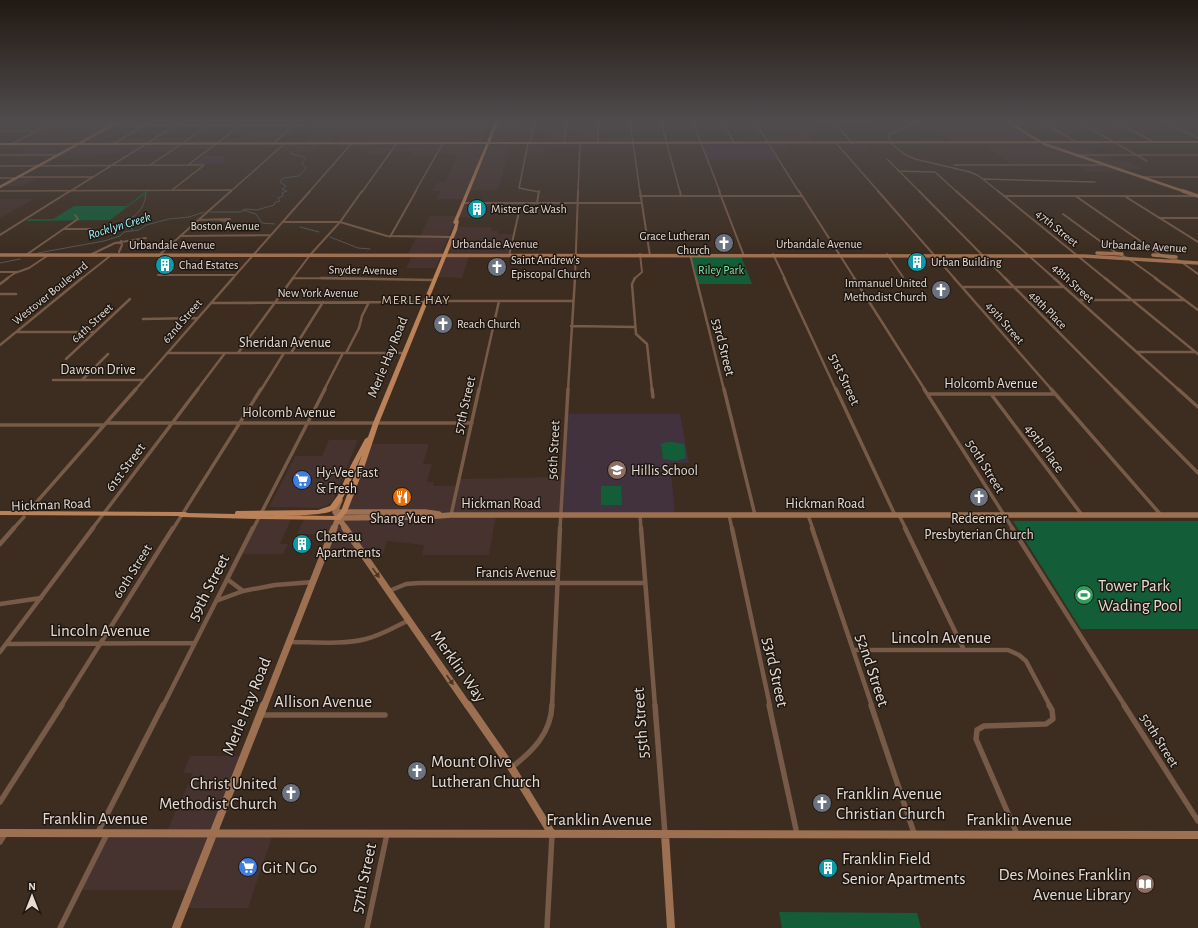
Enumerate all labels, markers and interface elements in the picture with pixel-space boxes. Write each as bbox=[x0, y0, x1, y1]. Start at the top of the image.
building icon: Mister Car Wash bbox=[466, 198, 488, 220]
place label: Mister Car Wash bbox=[491, 203, 567, 215]
street label: 47th Street bbox=[1033, 207, 1081, 249]
water label: Rocklyn Creek bbox=[86, 211, 152, 242]
street label: Boston Avenue bbox=[190, 220, 260, 232]
place label: Grace Lutheran Church bbox=[640, 230, 710, 256]
church icon: Grace Lutheran Church bbox=[713, 232, 735, 254]
street label: Urbandale Avenue bbox=[452, 238, 538, 250]
street label: Urbandale Avenue bbox=[776, 238, 862, 250]
street label: Urbandale Avenue bbox=[1101, 238, 1187, 254]
street label: Urbandale Avenue bbox=[129, 239, 215, 251]
building icon: Urban Building bbox=[906, 251, 928, 273]
building icon: Chad Estates bbox=[154, 254, 176, 276]
place label: Saint Andrew's Episcopal Church bbox=[511, 254, 591, 280]
church icon: Saint Andrew's Episcopal Church bbox=[486, 256, 508, 278]
place label: Urban Building bbox=[931, 256, 1002, 268]
street label: Westover Boulevard bbox=[10, 259, 90, 327]
place label: Chad Estates bbox=[179, 259, 238, 271]
street label: 48th Street bbox=[1050, 261, 1096, 305]
street label: Snyder Avenue bbox=[328, 263, 398, 278]
park label: Riley Park bbox=[698, 264, 744, 277]
place label: Immanuel United Methodist Church bbox=[844, 277, 927, 303]
church icon: Immanuel United Methodist Church bbox=[930, 279, 952, 301]
street label: New York Avenue bbox=[277, 287, 359, 299]
street label: 48th Place bbox=[1027, 289, 1069, 331]
district label: MERLE HAY bbox=[381, 294, 451, 307]
street label: 62nd Street bbox=[160, 297, 204, 345]
street label: 49th Street bbox=[984, 300, 1027, 347]
street label: 64th Street bbox=[69, 301, 115, 345]
church icon: Reach Church bbox=[432, 313, 454, 335]
street label: Merle Hay Road bbox=[365, 315, 410, 400]
street label: 53rd Street bbox=[709, 317, 737, 378]
place label: Reach Church bbox=[457, 318, 520, 330]
street label: Sheridan Avenue bbox=[239, 336, 331, 350]
street label: 51st Street bbox=[826, 351, 862, 408]
street label: Dawson Drive bbox=[60, 363, 136, 377]
street label: 57th Street bbox=[452, 375, 479, 435]
street label: Holcomb Avenue bbox=[944, 377, 1038, 391]
street label: Holcomb Avenue bbox=[242, 406, 336, 420]
street label: 56th Street bbox=[545, 419, 563, 480]
street label: 49th Place bbox=[1022, 422, 1067, 475]
street label: 50th Street bbox=[963, 437, 1007, 496]
street label: 61st Street bbox=[103, 440, 149, 494]
school or university icon: Hillis School bbox=[606, 459, 628, 481]
place label: Hillis School bbox=[631, 464, 698, 478]
place label: Hy-Vee Fast & Fresh bbox=[316, 466, 379, 496]
supermarket icon: Hy-Vee Fast & Fresh bbox=[291, 469, 313, 491]
restaurant icon: Shang Yuen bbox=[391, 486, 413, 508]
church icon: Redeemer Presbyterian Church bbox=[968, 486, 990, 508]
street label: Hickman Road bbox=[11, 497, 91, 513]
street label: Hickman Road bbox=[461, 497, 541, 511]
street label: Hickman Road bbox=[785, 497, 865, 511]
place label: Shang Yuen bbox=[370, 512, 434, 526]
place label: Redeemer Presbyterian Church bbox=[924, 512, 1034, 542]
place label: Chateau Apartments bbox=[316, 530, 381, 560]
building icon: Chateau Apartments bbox=[291, 533, 313, 555]
street label: 60th Street bbox=[111, 542, 155, 601]
street label: 59th Street bbox=[184, 551, 233, 623]
street label: Francis Avenue bbox=[476, 566, 556, 580]
one-way arrow bbox=[372, 568, 380, 578]
place label: Tower Park Wading Pool bbox=[1098, 577, 1182, 614]
sports icon: Tower Park Wading Pool bbox=[1073, 584, 1095, 606]
street label: Lincoln Avenue bbox=[50, 622, 150, 639]
street label: Merklin Way bbox=[427, 627, 490, 706]
street label: Lincoln Avenue bbox=[891, 629, 991, 646]
street label: 52nd Street bbox=[853, 632, 892, 709]
street label: 53rd Street bbox=[760, 636, 791, 709]
street label: Merle Hay Road bbox=[219, 655, 275, 758]
one-way arrow bbox=[446, 674, 454, 685]
street label: 55th Street bbox=[629, 686, 651, 759]
street label: Allison Avenue bbox=[274, 693, 372, 710]
street label: 50th Street bbox=[1137, 711, 1181, 770]
place label: Mount Olive Lutheran Church bbox=[431, 753, 540, 790]
church icon: Mount Olive Lutheran Church bbox=[406, 760, 428, 782]
place label: Christ United Methodist Church bbox=[159, 775, 277, 812]
church icon: Christ United Methodist Church bbox=[280, 782, 302, 804]
place label: Franklin Avenue Christian Church bbox=[836, 785, 945, 822]
church icon: Franklin Avenue Christian Church bbox=[811, 792, 833, 814]
street label: Franklin Avenue bbox=[42, 810, 148, 827]
street label: Franklin Avenue bbox=[546, 811, 652, 828]
street label: Franklin Avenue bbox=[966, 811, 1072, 828]
street label: 57th Street bbox=[348, 841, 379, 915]
place label: Franklin Field Senior Apartments bbox=[842, 850, 966, 887]
supermarket icon: Git N Go bbox=[237, 856, 259, 878]
building icon: Franklin Field Senior Apartments bbox=[817, 857, 839, 879]
place label: Git N Go bbox=[262, 859, 317, 876]
place label: Des Moines Franklin Avenue Library bbox=[998, 866, 1132, 904]
library icon: Des Moines Franklin Avenue Library bbox=[1134, 873, 1156, 895]
north arrow bbox=[12, 876, 52, 916]
text: N bbox=[28, 881, 36, 892]

